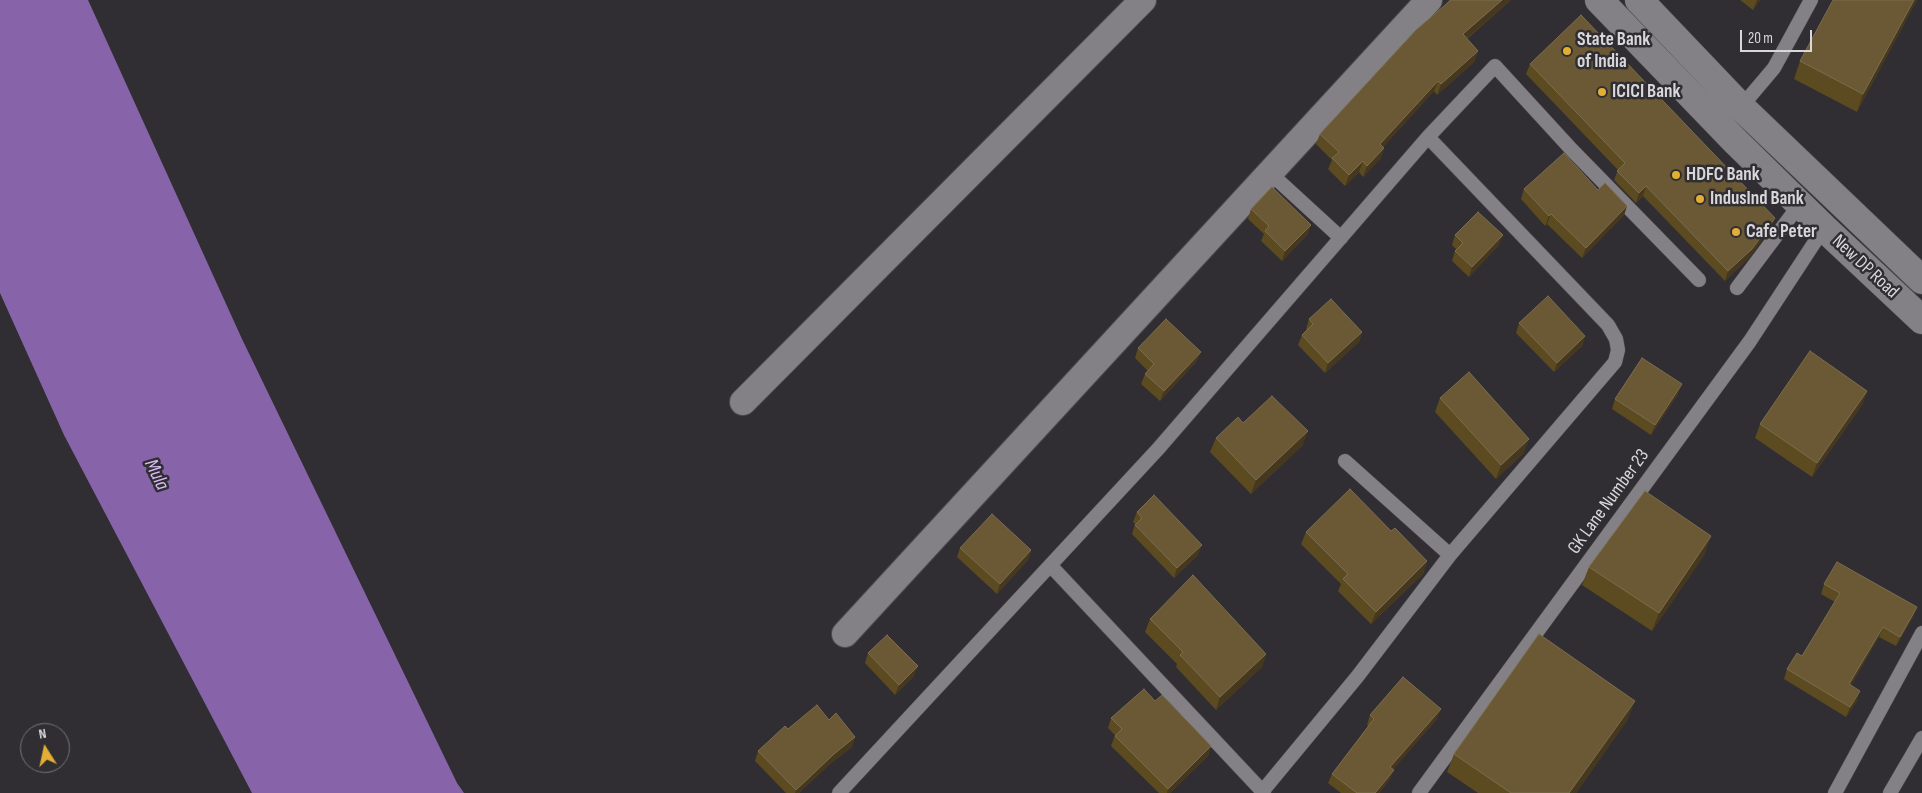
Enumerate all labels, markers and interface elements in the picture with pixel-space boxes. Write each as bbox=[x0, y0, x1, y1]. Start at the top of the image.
scale bar bbox=[1742, 20, 1814, 52]
place label: State Bank of India bbox=[1577, 29, 1650, 73]
text: 20 m bbox=[1748, 29, 1773, 48]
marker: State Bank of India bbox=[1561, 45, 1573, 57]
place label: ICICI Bank bbox=[1612, 81, 1680, 103]
marker: ICICI Bank bbox=[1596, 86, 1608, 98]
place label: HDFC Bank bbox=[1686, 164, 1760, 186]
marker: HDFC Bank bbox=[1670, 169, 1682, 181]
place label: IndusInd Bank bbox=[1710, 188, 1804, 210]
marker: IndusInd Bank bbox=[1694, 193, 1706, 205]
place label: Cafe Peter bbox=[1746, 221, 1817, 243]
marker: Cafe Peter bbox=[1730, 226, 1742, 238]
street label: New DP Road bbox=[1827, 230, 1903, 304]
street label: GK Lane Number 23 bbox=[1563, 445, 1655, 559]
water label: Mula bbox=[138, 456, 174, 494]
north arrow bbox=[20, 723, 70, 773]
text: N bbox=[37, 725, 48, 743]

